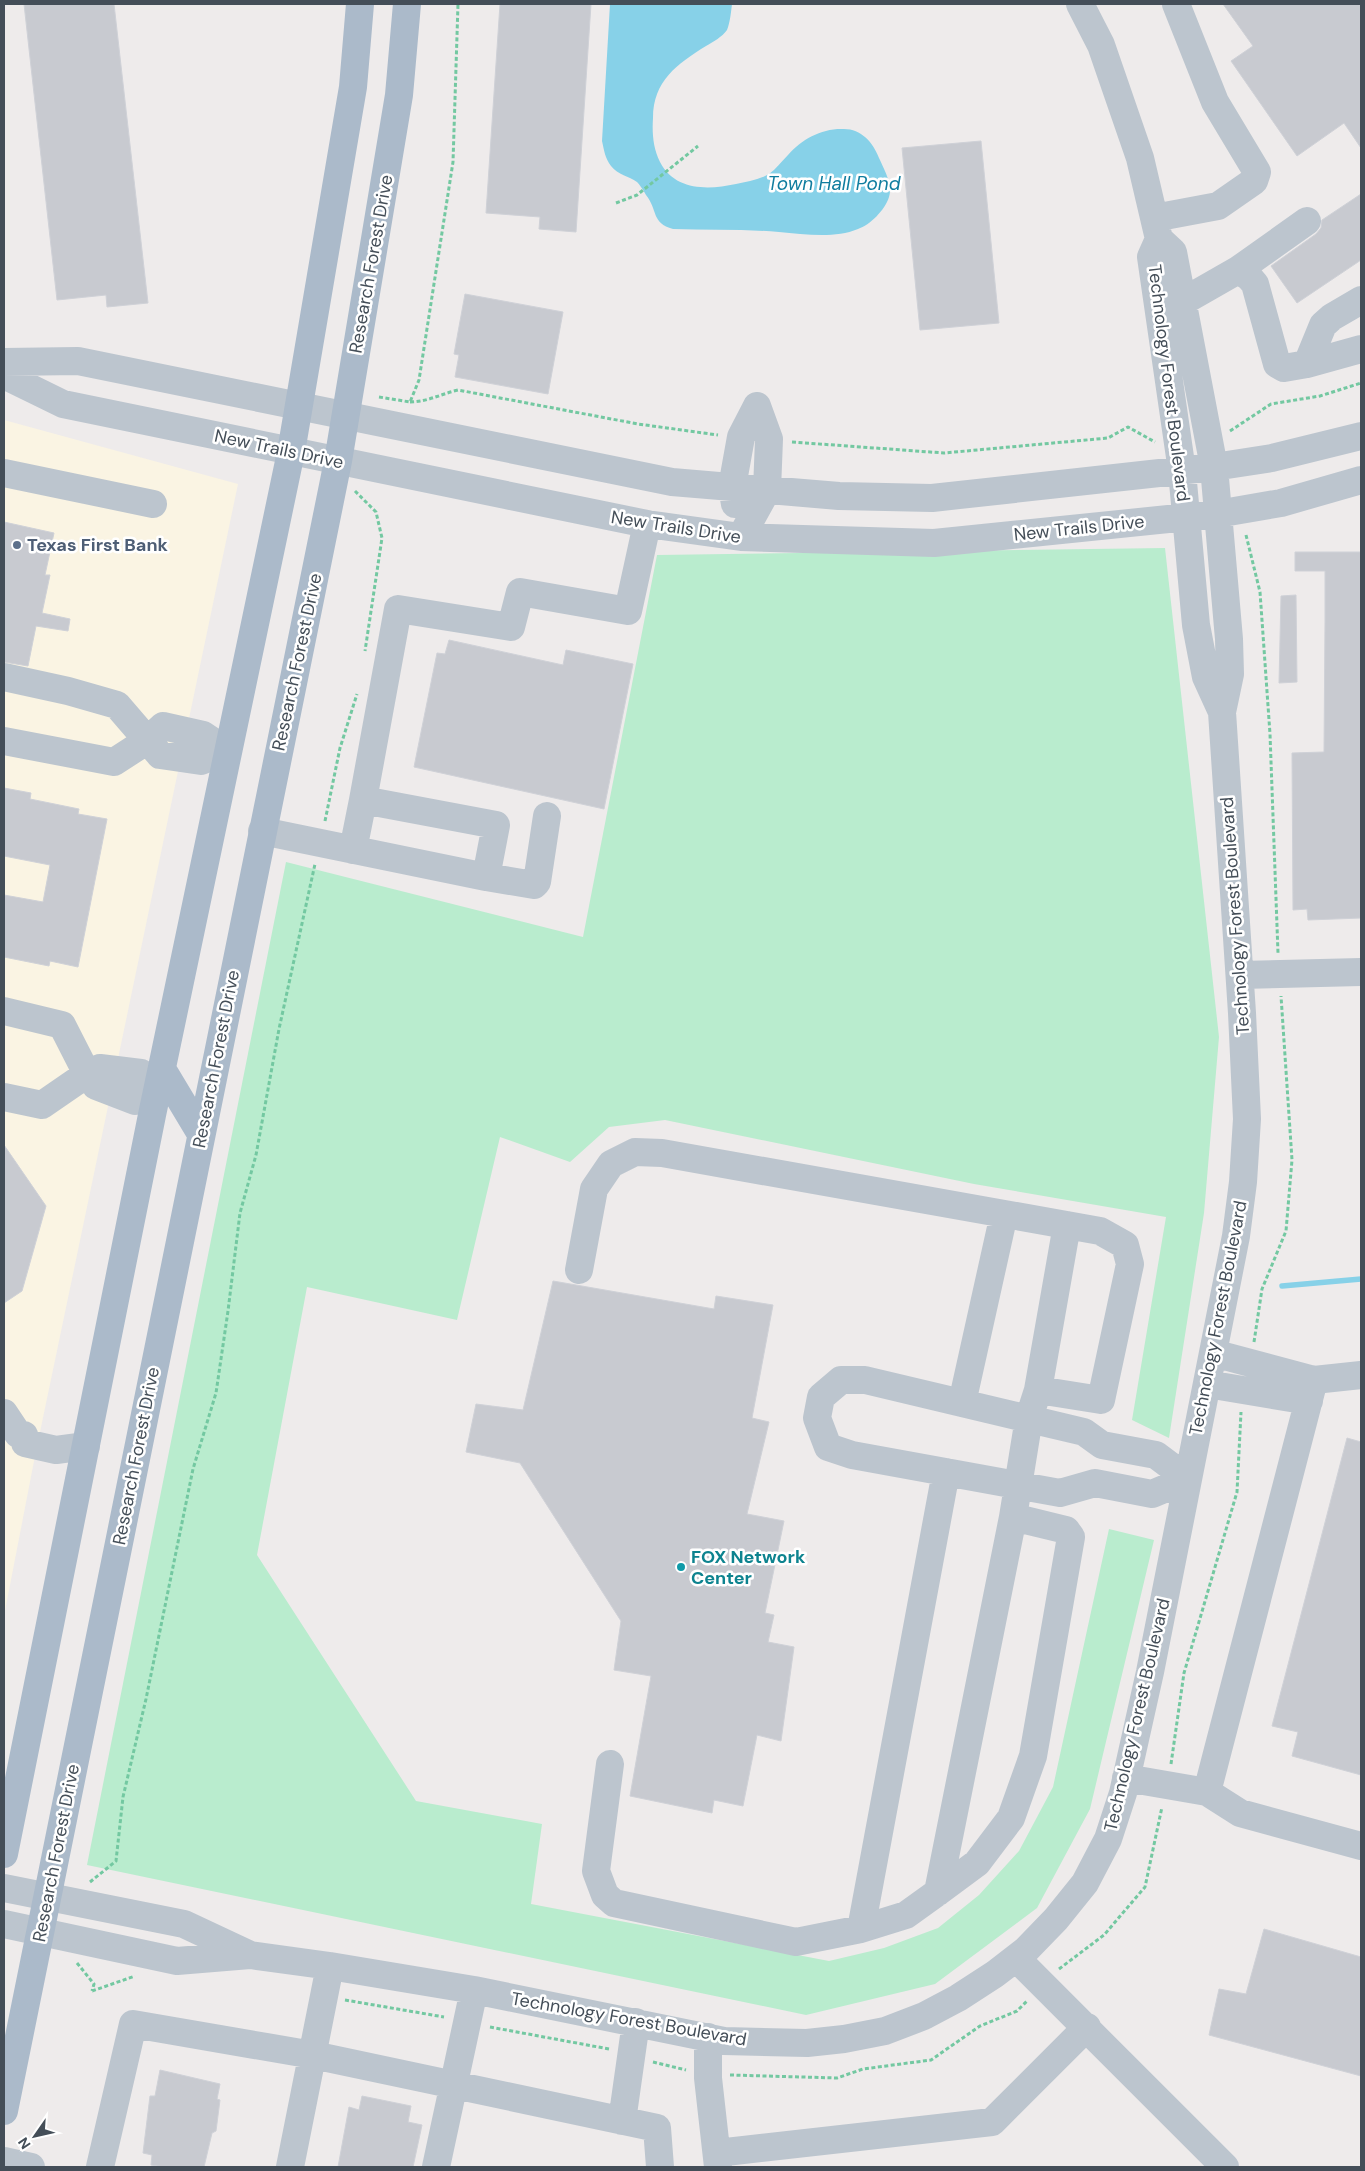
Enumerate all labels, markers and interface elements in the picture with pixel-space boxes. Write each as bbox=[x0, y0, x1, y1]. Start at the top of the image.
water label: Town Hall Pond bbox=[767, 171, 902, 196]
street label: Research Forest Drive bbox=[343, 173, 399, 355]
street label: Technology Forest Boulevard bbox=[1143, 263, 1195, 503]
street label: New Trails Drive bbox=[212, 424, 346, 474]
street label: New Trails Drive bbox=[609, 505, 743, 549]
street label: New Trails Drive bbox=[1013, 509, 1145, 547]
place label: Texas First Bank bbox=[27, 533, 168, 557]
marker: Texas First Bank bbox=[11, 539, 23, 551]
street label: Research Forest Drive bbox=[266, 571, 328, 753]
street label: Technology Forest Boulevard bbox=[1215, 796, 1255, 1036]
street label: Research Forest Drive bbox=[187, 968, 245, 1150]
street label: Technology Forest Boulevard bbox=[1183, 1199, 1253, 1437]
street label: Research Forest Drive bbox=[107, 1365, 165, 1547]
place label: FOX Network Center bbox=[691, 1545, 806, 1590]
marker: FOX Network Center bbox=[675, 1561, 687, 1573]
street label: Technology Forest Boulevard bbox=[1098, 1596, 1176, 1834]
street label: Research Forest Drive bbox=[27, 1762, 85, 1944]
street label: Technology Forest Boulevard bbox=[509, 1986, 749, 2052]
north arrow bbox=[10, 2111, 60, 2161]
text: N bbox=[14, 2134, 35, 2153]

